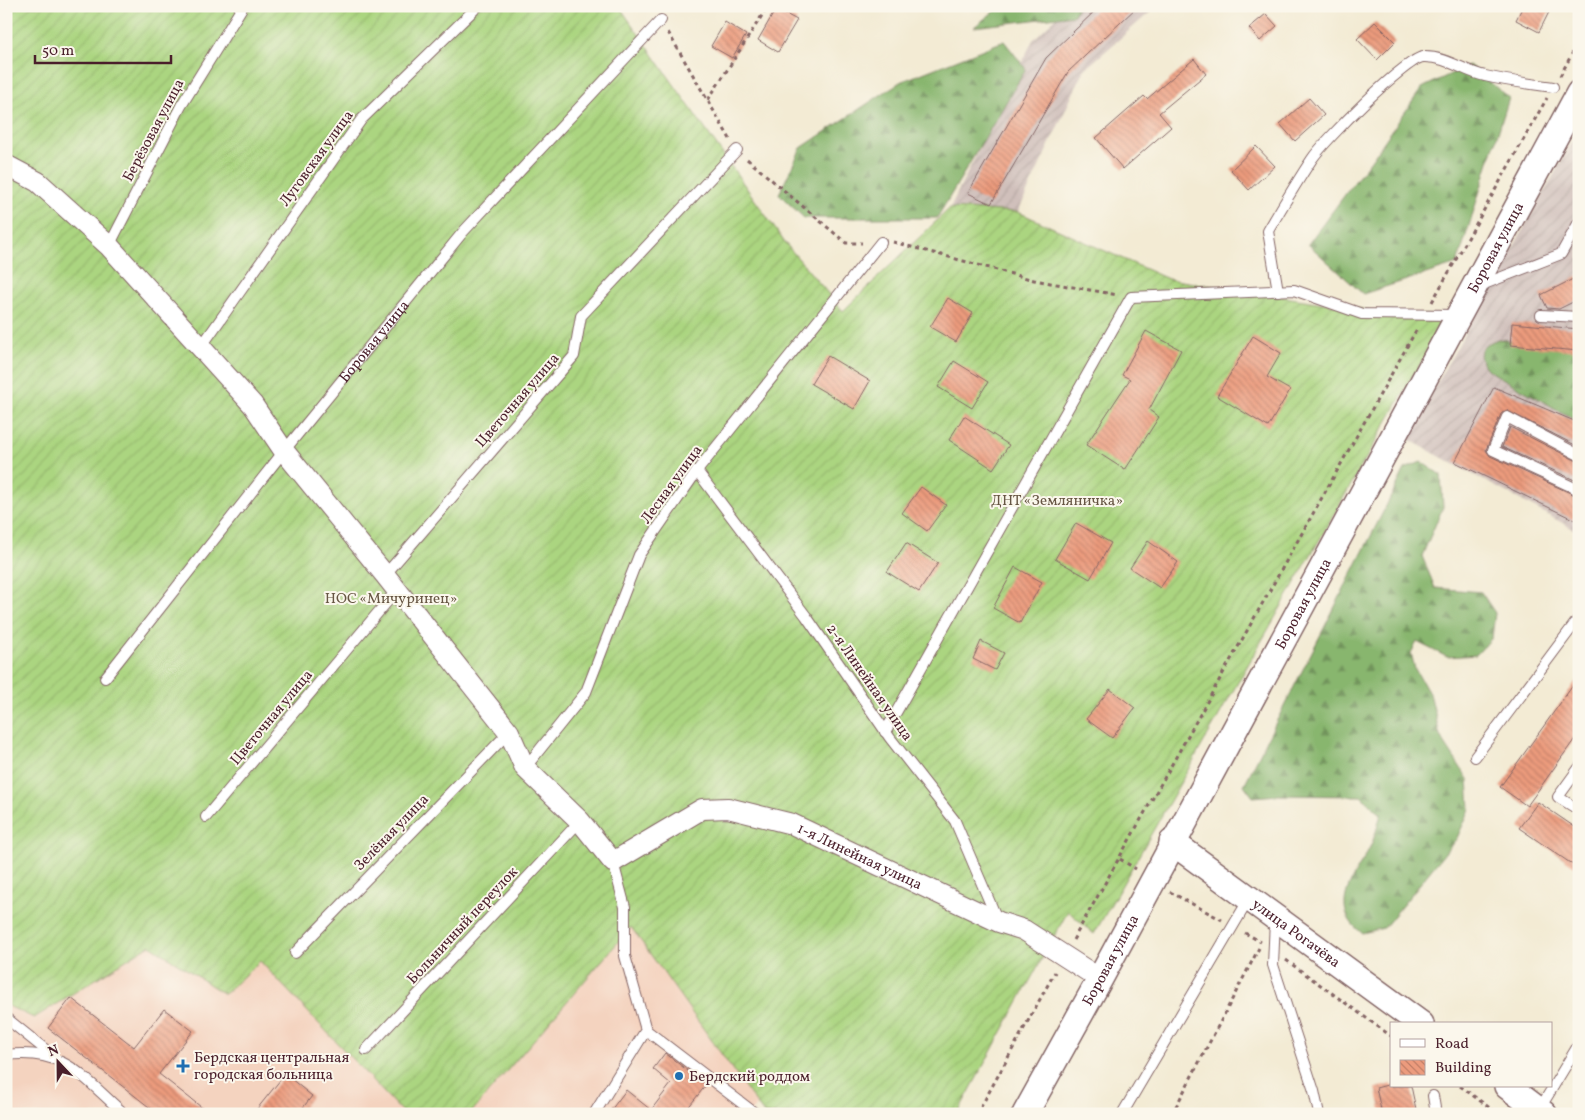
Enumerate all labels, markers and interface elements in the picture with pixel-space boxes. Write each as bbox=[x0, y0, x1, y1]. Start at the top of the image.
scale bar bbox=[35, 32, 171, 64]
text: 50 m bbox=[42, 41, 74, 62]
street label: Берёзовая улица bbox=[118, 76, 190, 186]
street label: Луговская улица bbox=[275, 107, 359, 211]
street label: Боровая улица bbox=[1464, 199, 1530, 298]
street label: Боровая улица bbox=[335, 296, 415, 388]
street label: Цветочная улица bbox=[471, 349, 565, 453]
street label: Лесная улица bbox=[636, 441, 708, 529]
park label: ДНТ «Земляничка» bbox=[991, 491, 1123, 512]
street label: Боровая улица bbox=[1271, 555, 1337, 654]
park label: НОС «Мичуринец» bbox=[325, 589, 457, 610]
street label: 2-я Линейная улица bbox=[820, 620, 917, 746]
street label: Цветочная улица bbox=[226, 666, 318, 770]
street label: Зелёная улица bbox=[350, 790, 434, 876]
street label: 1-я Линейная улица bbox=[793, 819, 925, 896]
street label: Больничный переулок bbox=[403, 863, 523, 990]
street label: улица Рогачёва bbox=[1247, 895, 1344, 974]
street label: Боровая улица bbox=[1078, 911, 1145, 1010]
legend bbox=[1390, 1022, 1552, 1088]
text: Road bbox=[1435, 1034, 1469, 1055]
north arrow bbox=[32, 1038, 82, 1088]
text: N bbox=[45, 1041, 62, 1062]
place label: Бердская центральная городская больница bbox=[194, 1048, 350, 1086]
text: Building bbox=[1435, 1058, 1492, 1079]
marker: Бердская центральная городская больница bbox=[176, 1059, 190, 1073]
place label: Бердский роддом bbox=[689, 1067, 810, 1088]
marker: Бердский роддом bbox=[673, 1070, 685, 1082]

